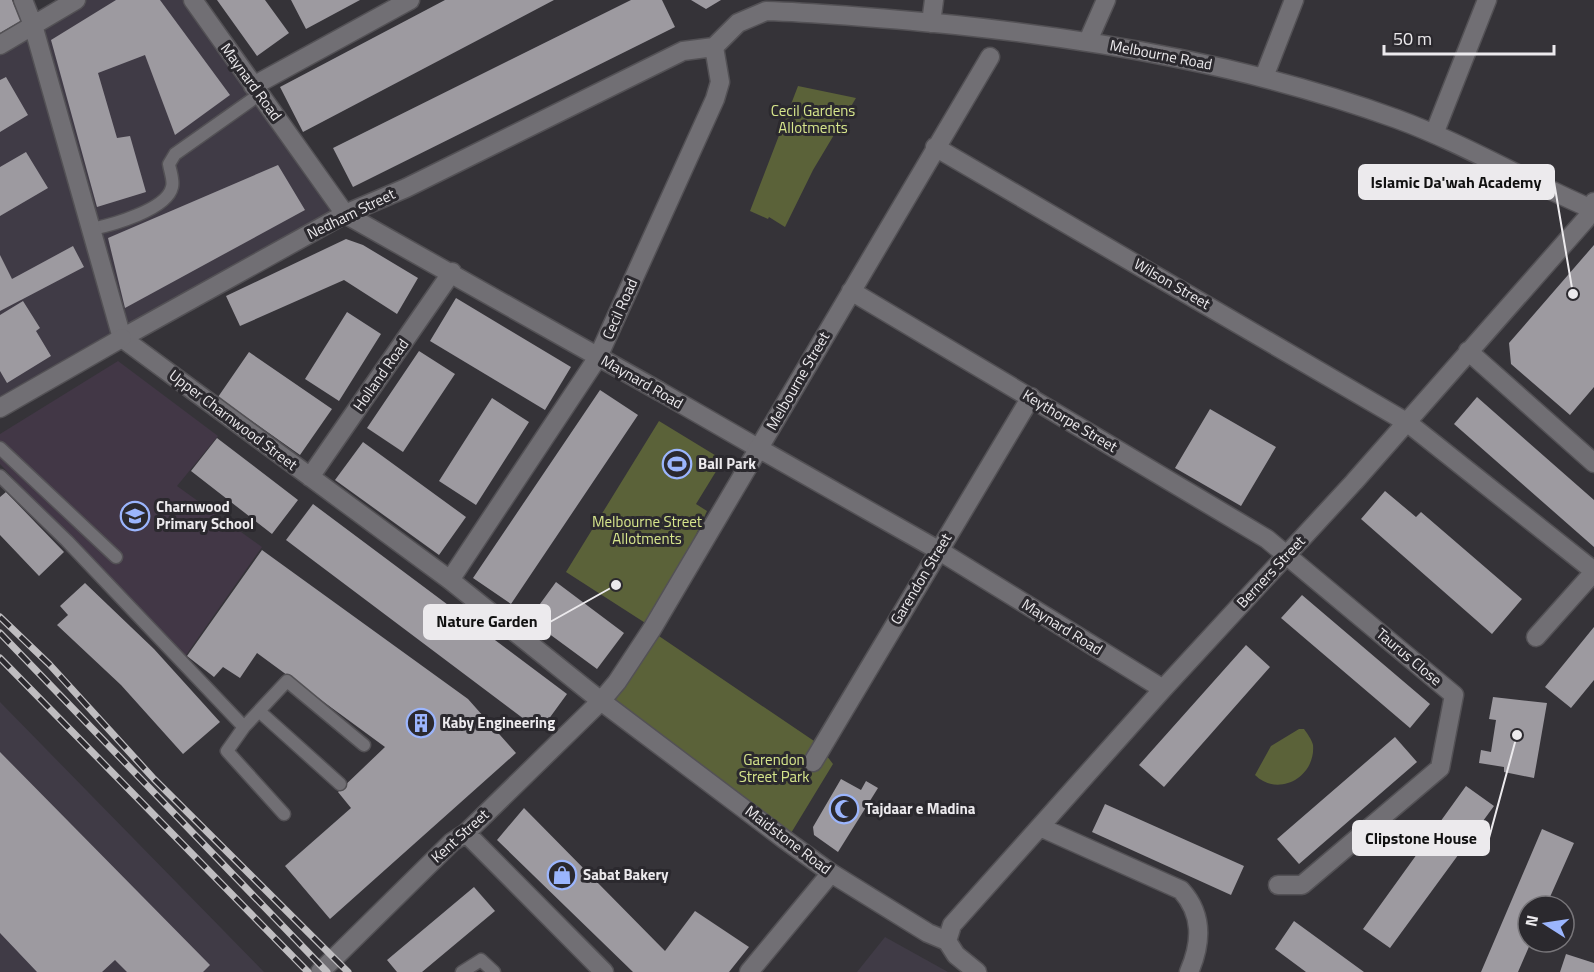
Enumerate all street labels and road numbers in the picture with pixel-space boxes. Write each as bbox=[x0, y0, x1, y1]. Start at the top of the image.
street label: Melbourne Road bbox=[1108, 33, 1214, 76]
street label: Maynard Road bbox=[215, 38, 288, 126]
street label: Nedham Street bbox=[303, 182, 399, 245]
street label: Wilson Street bbox=[1130, 252, 1215, 315]
street label: Cecil Road bbox=[596, 275, 643, 343]
street label: Melbourne Street bbox=[760, 327, 835, 434]
street label: Holland Road bbox=[347, 334, 414, 416]
street label: Maynard Road bbox=[597, 349, 688, 414]
street label: Upper Charnwood Street bbox=[164, 364, 303, 476]
street label: Keythorpe Street bbox=[1019, 383, 1123, 458]
street label: Garendon Street bbox=[884, 528, 957, 629]
street label: Berners Street bbox=[1231, 530, 1311, 613]
street label: Maynard Road bbox=[1017, 593, 1107, 661]
street label: Taurus Close bbox=[1371, 622, 1447, 691]
street label: Maidstone Road bbox=[740, 799, 836, 880]
street label: Kent Street bbox=[426, 803, 494, 868]

